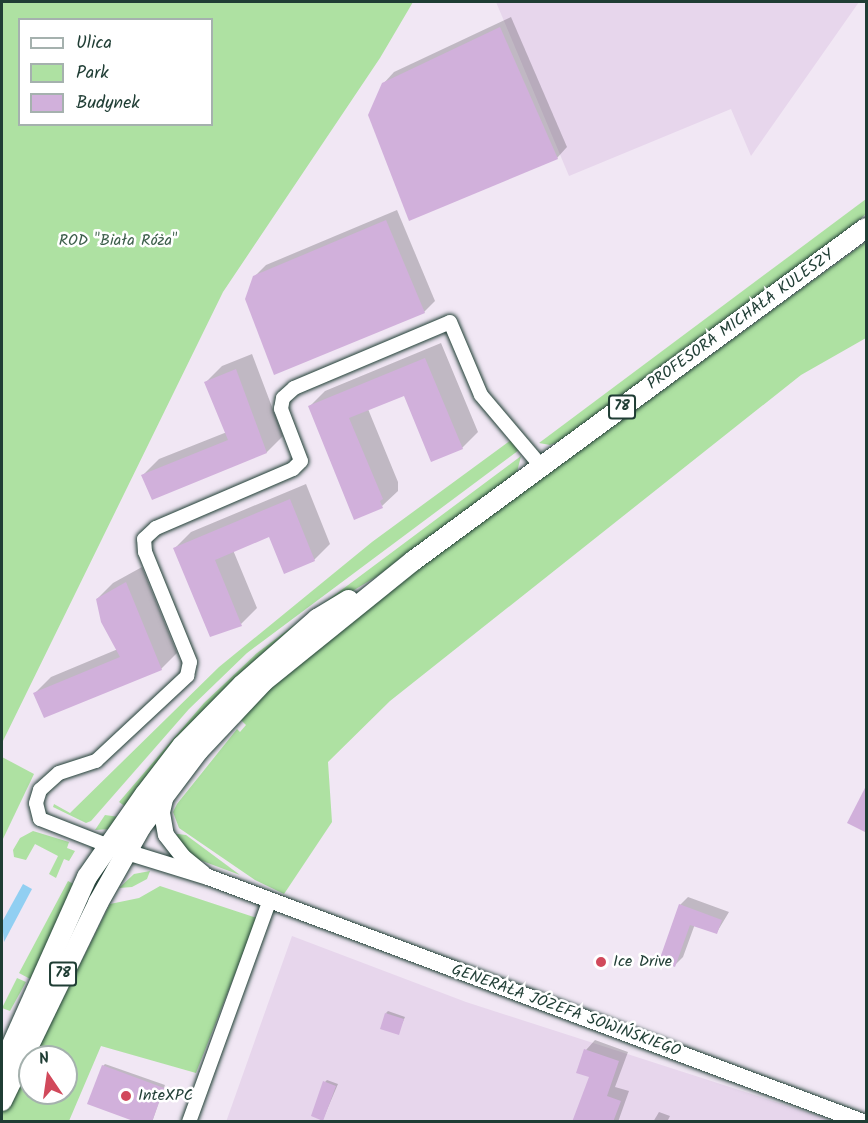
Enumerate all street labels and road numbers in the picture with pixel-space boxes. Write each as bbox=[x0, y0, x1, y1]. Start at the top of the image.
street label: PROFESORA MICHAŁA KULESZY bbox=[644, 246, 838, 394]
road number: 78 bbox=[607, 395, 637, 419]
street label: GENERAŁA JÓZEFA SOWIŃSKIEGO bbox=[449, 961, 683, 1061]
road number: 78 bbox=[48, 962, 78, 986]

